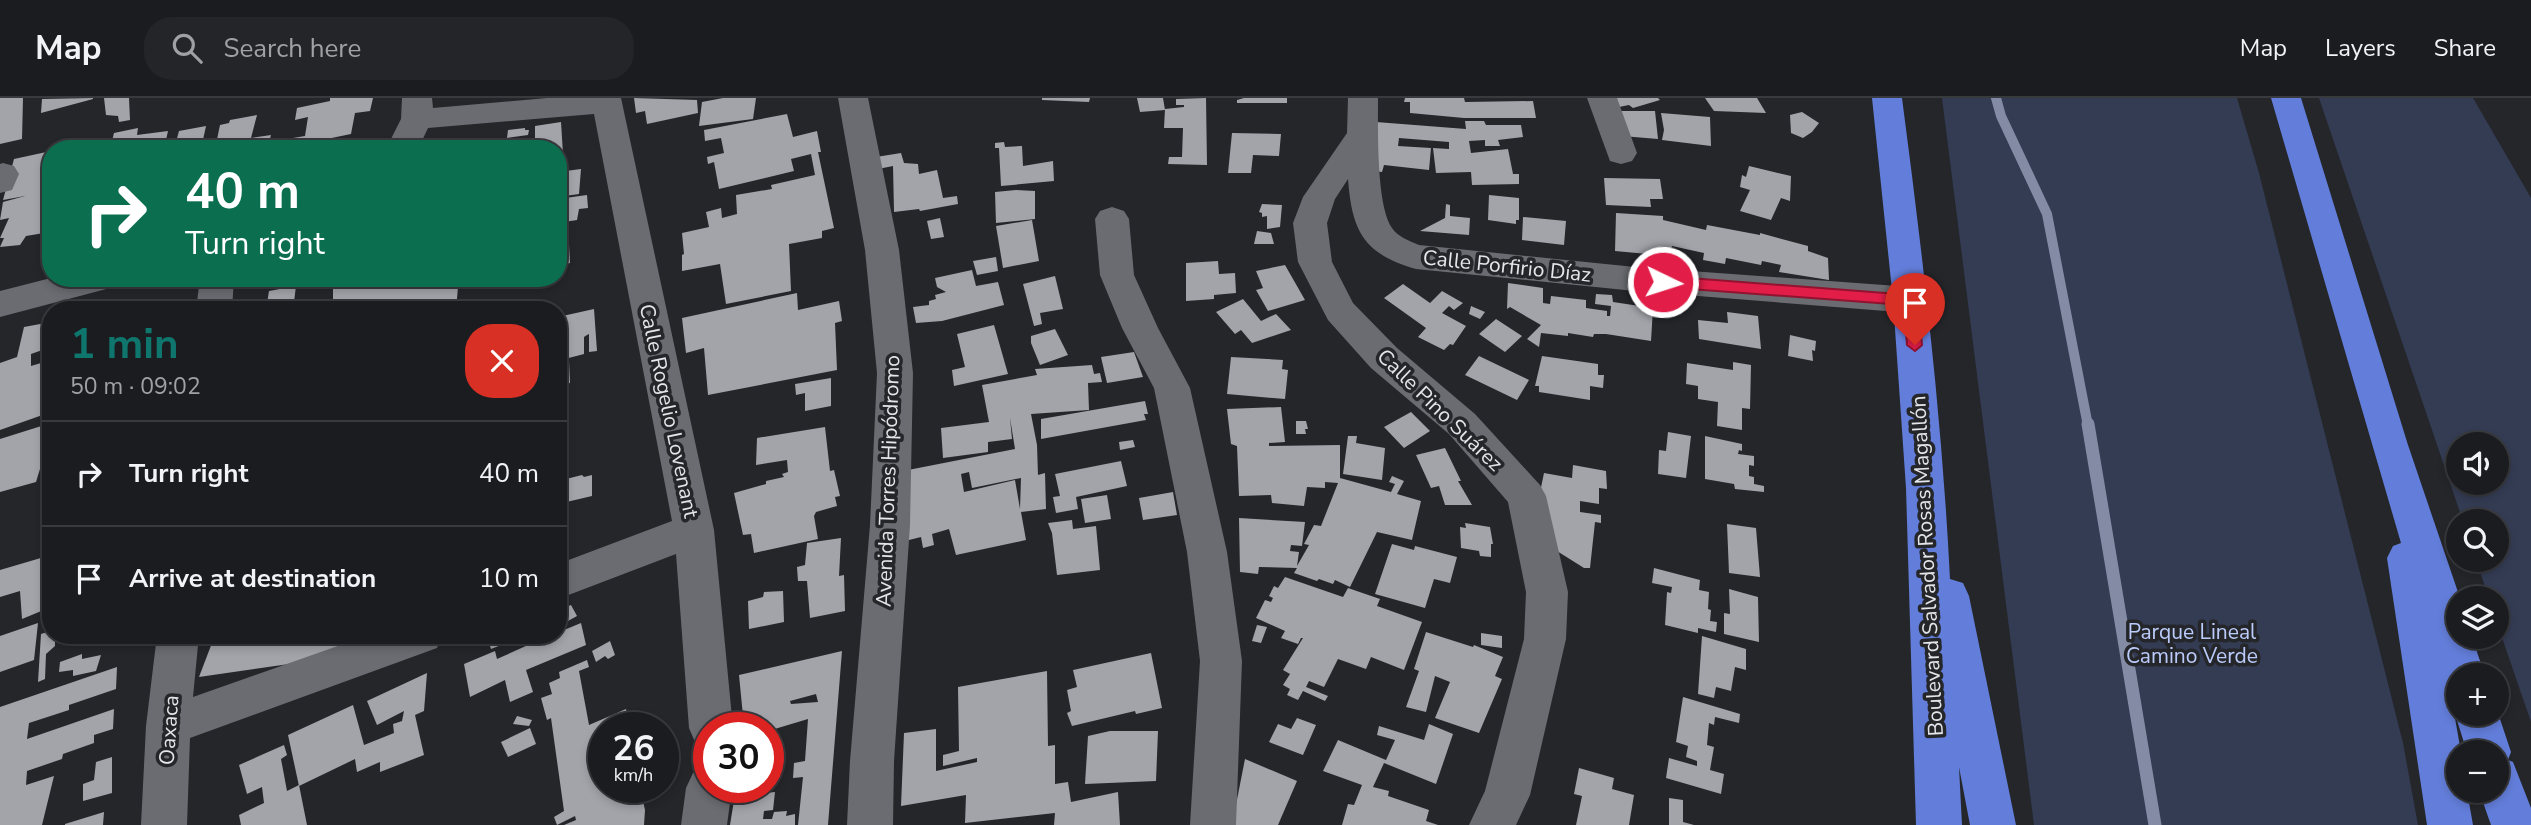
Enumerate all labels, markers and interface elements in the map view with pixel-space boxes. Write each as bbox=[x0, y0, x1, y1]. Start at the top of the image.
search box bbox=[144, 17, 634, 80]
text: Map bbox=[35, 26, 102, 71]
icon: search bbox=[168, 29, 206, 67]
text: Search here bbox=[224, 31, 361, 66]
text: Map bbox=[2240, 32, 2287, 64]
text: Layers bbox=[2325, 32, 2396, 64]
text: Share bbox=[2434, 32, 2496, 64]
text: 40 m bbox=[185, 158, 300, 225]
icon: right bbox=[70, 168, 161, 259]
text: Turn right bbox=[185, 222, 325, 265]
street label: Calle Porfirio Díaz bbox=[1422, 243, 1593, 289]
position arrow bbox=[1626, 245, 1700, 319]
pin bbox=[1885, 273, 1945, 345]
icon: arrive bbox=[1896, 284, 1934, 322]
street label: Calle Rogelio Lovenant bbox=[633, 302, 705, 521]
text: 1 min bbox=[70, 316, 179, 373]
button: close bbox=[465, 324, 539, 398]
street label: Calle Pino Suárez bbox=[1371, 343, 1509, 478]
street label: Avenida Torres Hipódromo bbox=[870, 355, 906, 607]
text: 50 m · 09:02 bbox=[70, 371, 201, 402]
street label: Boulevard Salvador Rosas Magallón bbox=[1904, 395, 1950, 737]
map controls bbox=[2446, 432, 2509, 803]
button: sound bbox=[2446, 432, 2509, 495]
icon: right bbox=[70, 455, 108, 493]
text: Turn right bbox=[129, 456, 248, 491]
text: 40 m bbox=[479, 456, 539, 491]
button: search bbox=[2446, 509, 2509, 572]
icon: arrive bbox=[70, 560, 108, 598]
text: Arrive at destination bbox=[129, 561, 376, 596]
text: 10 m bbox=[479, 561, 539, 596]
button: layers bbox=[2446, 586, 2509, 649]
park label: Parque Lineal Camino Verde bbox=[2126, 618, 2258, 670]
button: + bbox=[2446, 663, 2509, 726]
street label: Oaxaca bbox=[153, 694, 185, 766]
speed limit sign: 30 bbox=[693, 712, 784, 803]
text: 26 bbox=[612, 725, 655, 772]
button: − bbox=[2446, 740, 2509, 803]
text: km/h bbox=[614, 763, 653, 787]

